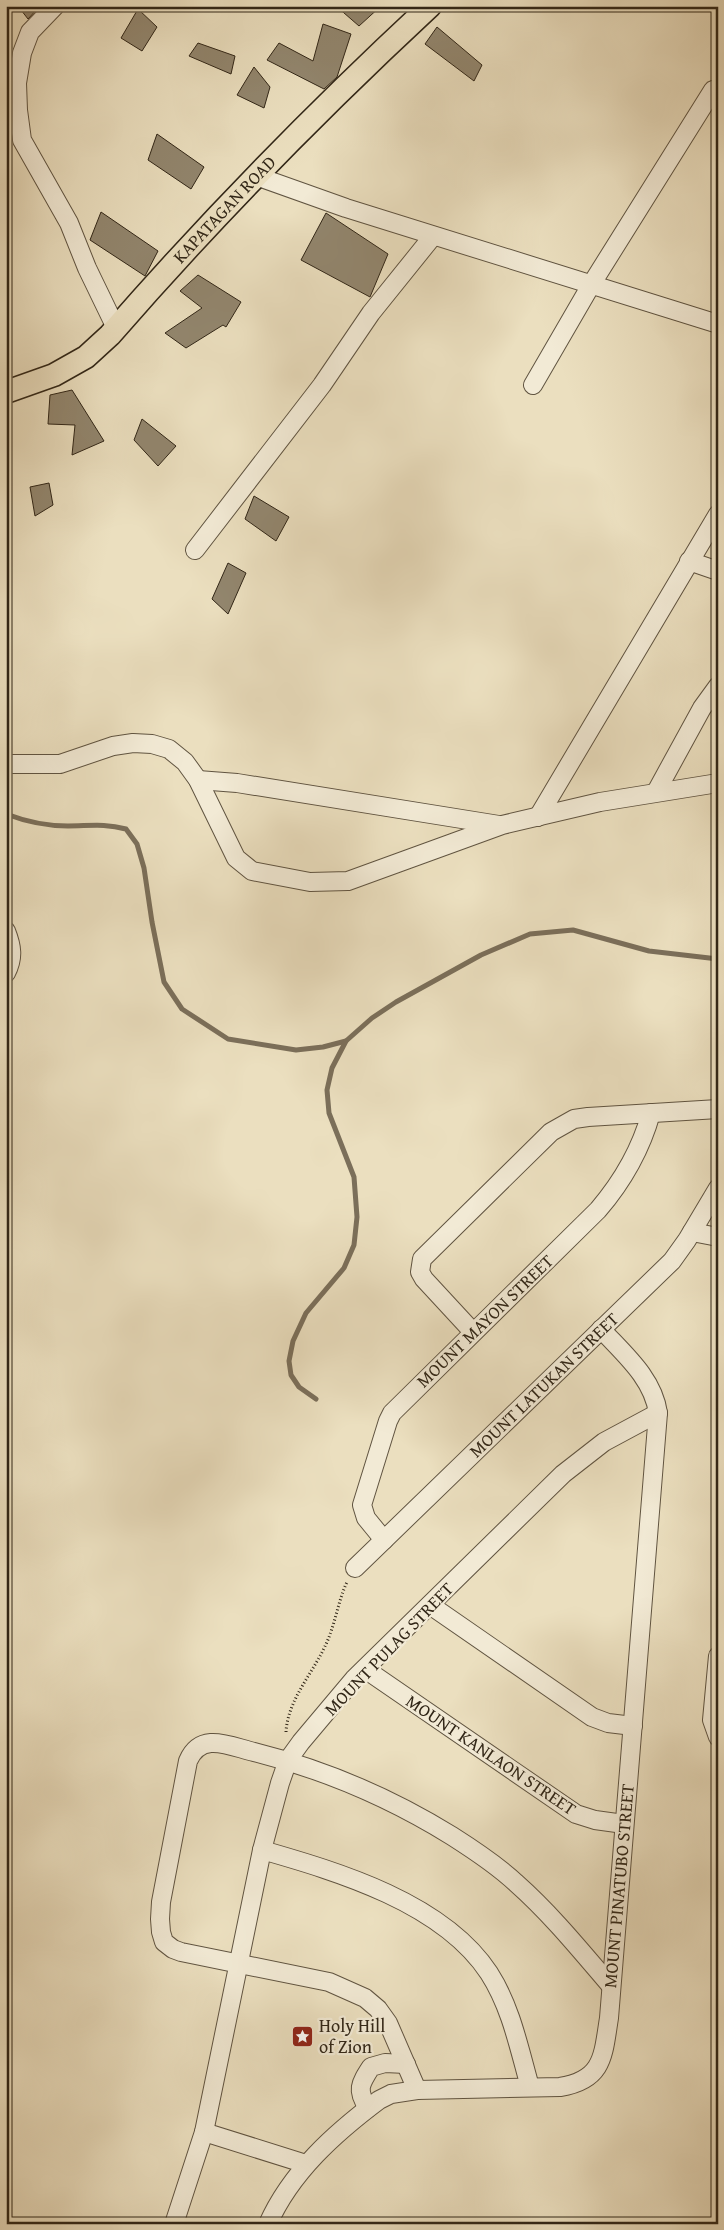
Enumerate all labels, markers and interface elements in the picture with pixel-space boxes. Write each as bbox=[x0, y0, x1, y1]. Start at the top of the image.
street label: KAPATAGAN ROAD bbox=[166, 149, 282, 269]
street label: MOUNT MAYON STREET bbox=[410, 1248, 559, 1393]
street label: MOUNT LATUKAN STREET bbox=[463, 1306, 625, 1463]
street label: MOUNT PULAG STREET bbox=[318, 1576, 460, 1721]
street label: MOUNT KANLAON STREET bbox=[401, 1687, 582, 1822]
street label: MOUNT PINATUBO STREET bbox=[596, 1783, 641, 1989]
place label: Holy Hill of Zion bbox=[319, 2012, 385, 2060]
place icon: Holy Hill of Zion bbox=[291, 2024, 315, 2048]

